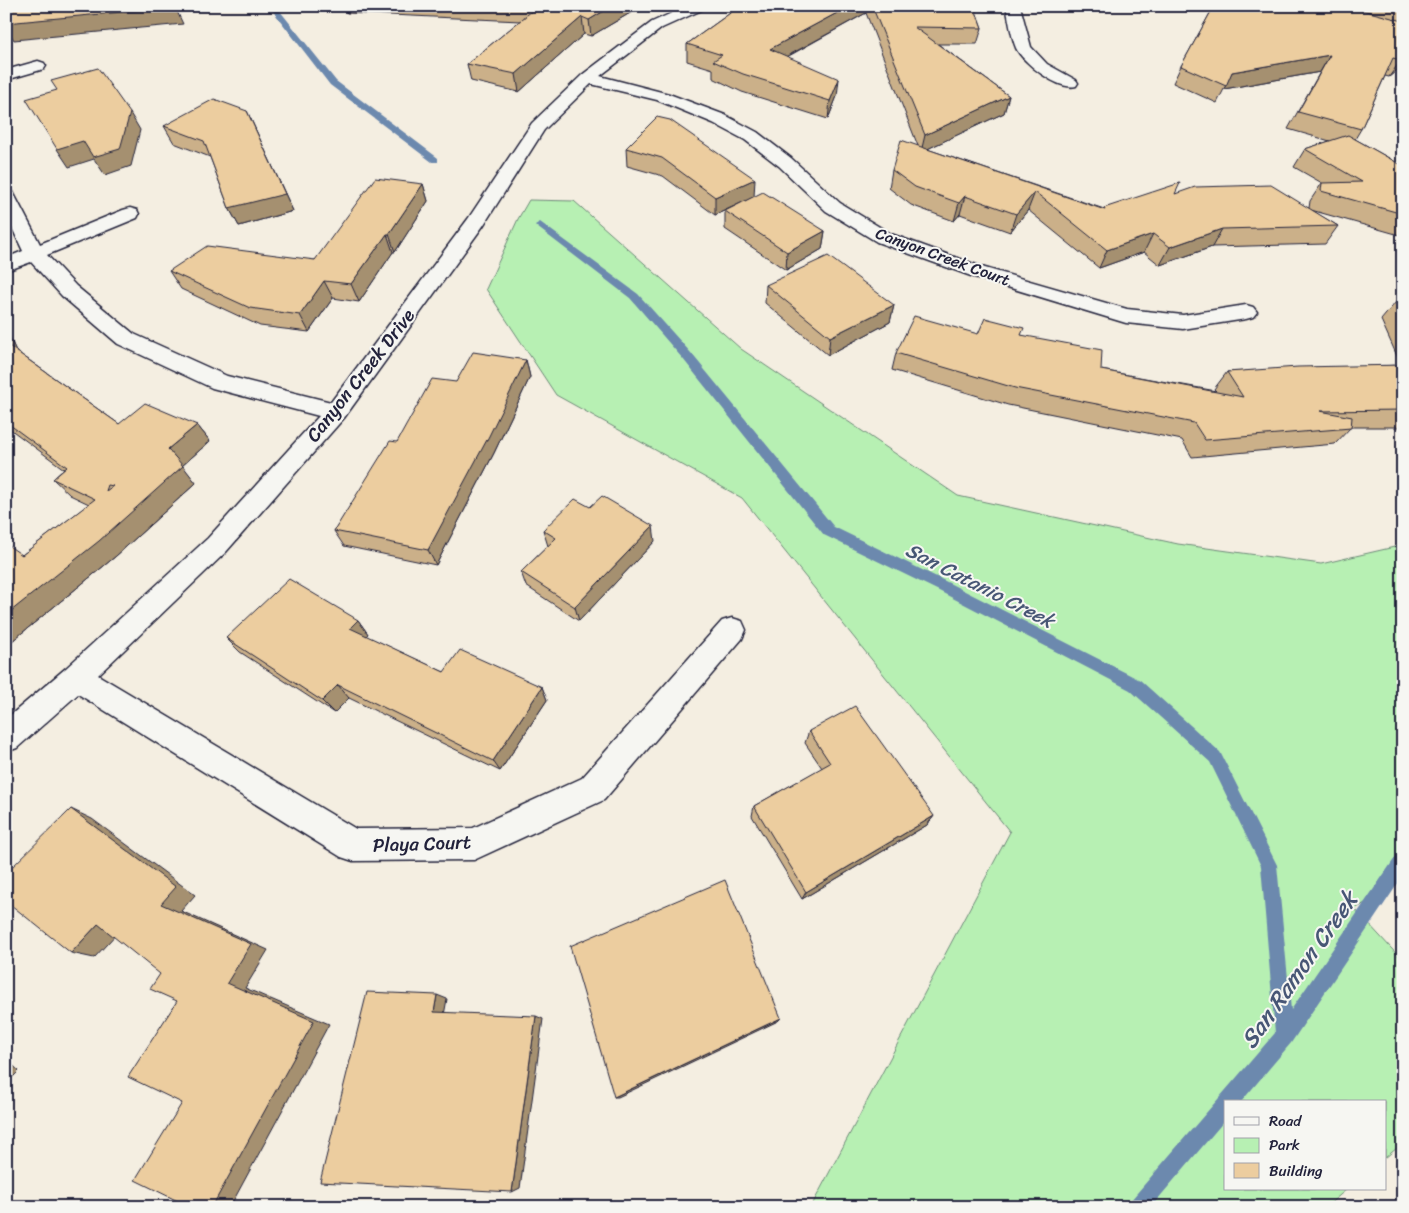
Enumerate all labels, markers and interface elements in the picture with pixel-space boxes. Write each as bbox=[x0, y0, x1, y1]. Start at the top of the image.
street label: Canyon Creek Court bbox=[871, 219, 1014, 294]
street label: Canyon Creek Drive bbox=[297, 301, 423, 449]
water label: San Catanio Creek bbox=[899, 533, 1062, 639]
street label: Playa Court bbox=[372, 825, 472, 862]
water label: San Ramon Creek bbox=[1229, 880, 1371, 1057]
legend bbox=[1224, 1100, 1386, 1190]
text: Road bbox=[1269, 1108, 1302, 1134]
text: Park bbox=[1269, 1132, 1300, 1158]
text: Building bbox=[1269, 1158, 1323, 1184]

